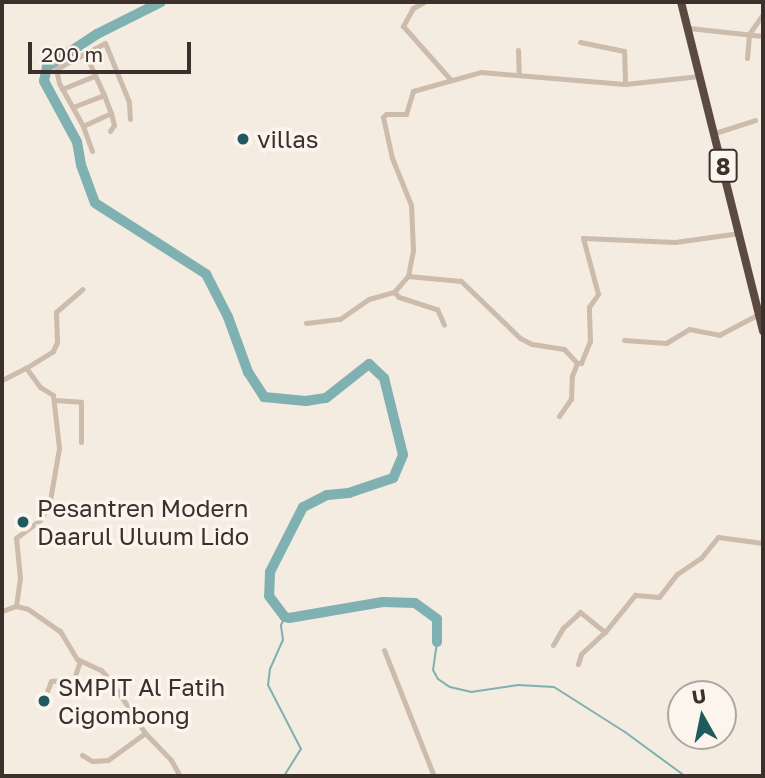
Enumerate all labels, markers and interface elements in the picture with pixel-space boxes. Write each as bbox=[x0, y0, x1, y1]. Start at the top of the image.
scale bar bbox=[32, 28, 194, 72]
text: 200 m bbox=[41, 41, 103, 67]
place label: villas bbox=[257, 125, 319, 153]
marker: villas bbox=[235, 131, 251, 147]
road number: 8 bbox=[707, 146, 739, 186]
place label: Pesantren Modern Daarul Uluum Lido bbox=[37, 494, 249, 550]
marker: Pesantren Modern Daarul Uluum Lido bbox=[15, 514, 31, 530]
place label: SMPIT Al Fatih Cigombong bbox=[58, 673, 225, 729]
north arrow bbox=[667, 680, 737, 750]
text: U bbox=[690, 683, 708, 708]
marker: SMPIT Al Fatih Cigombong bbox=[36, 693, 52, 709]

